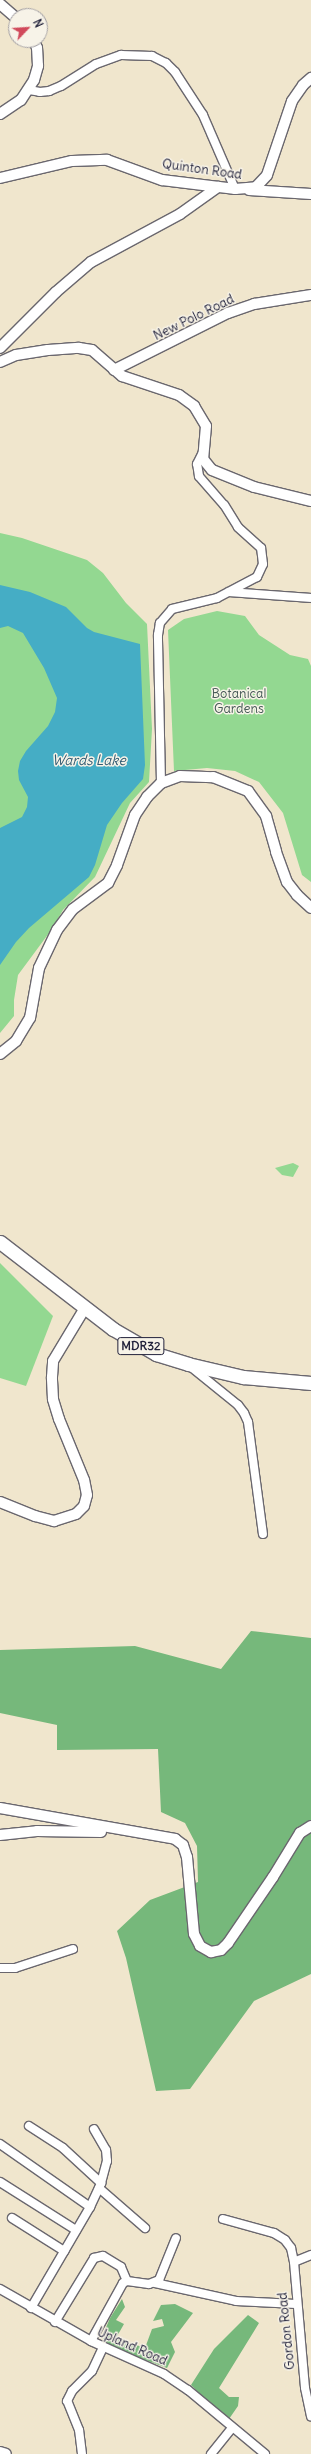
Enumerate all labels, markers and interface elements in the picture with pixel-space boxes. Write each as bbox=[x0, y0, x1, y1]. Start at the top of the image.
north arrow bbox=[8, 8, 48, 48]
text: N bbox=[30, 17, 46, 30]
street label: Quinton Road bbox=[161, 157, 243, 183]
street label: New Polo Road bbox=[151, 292, 237, 344]
park label: Botanical Gardens bbox=[212, 687, 266, 718]
water label: Wards Lake bbox=[52, 752, 126, 768]
road number: MDR32 bbox=[117, 1336, 165, 1356]
street label: Gordon Road bbox=[275, 2291, 299, 2371]
street label: Upland Road bbox=[94, 2325, 170, 2369]

